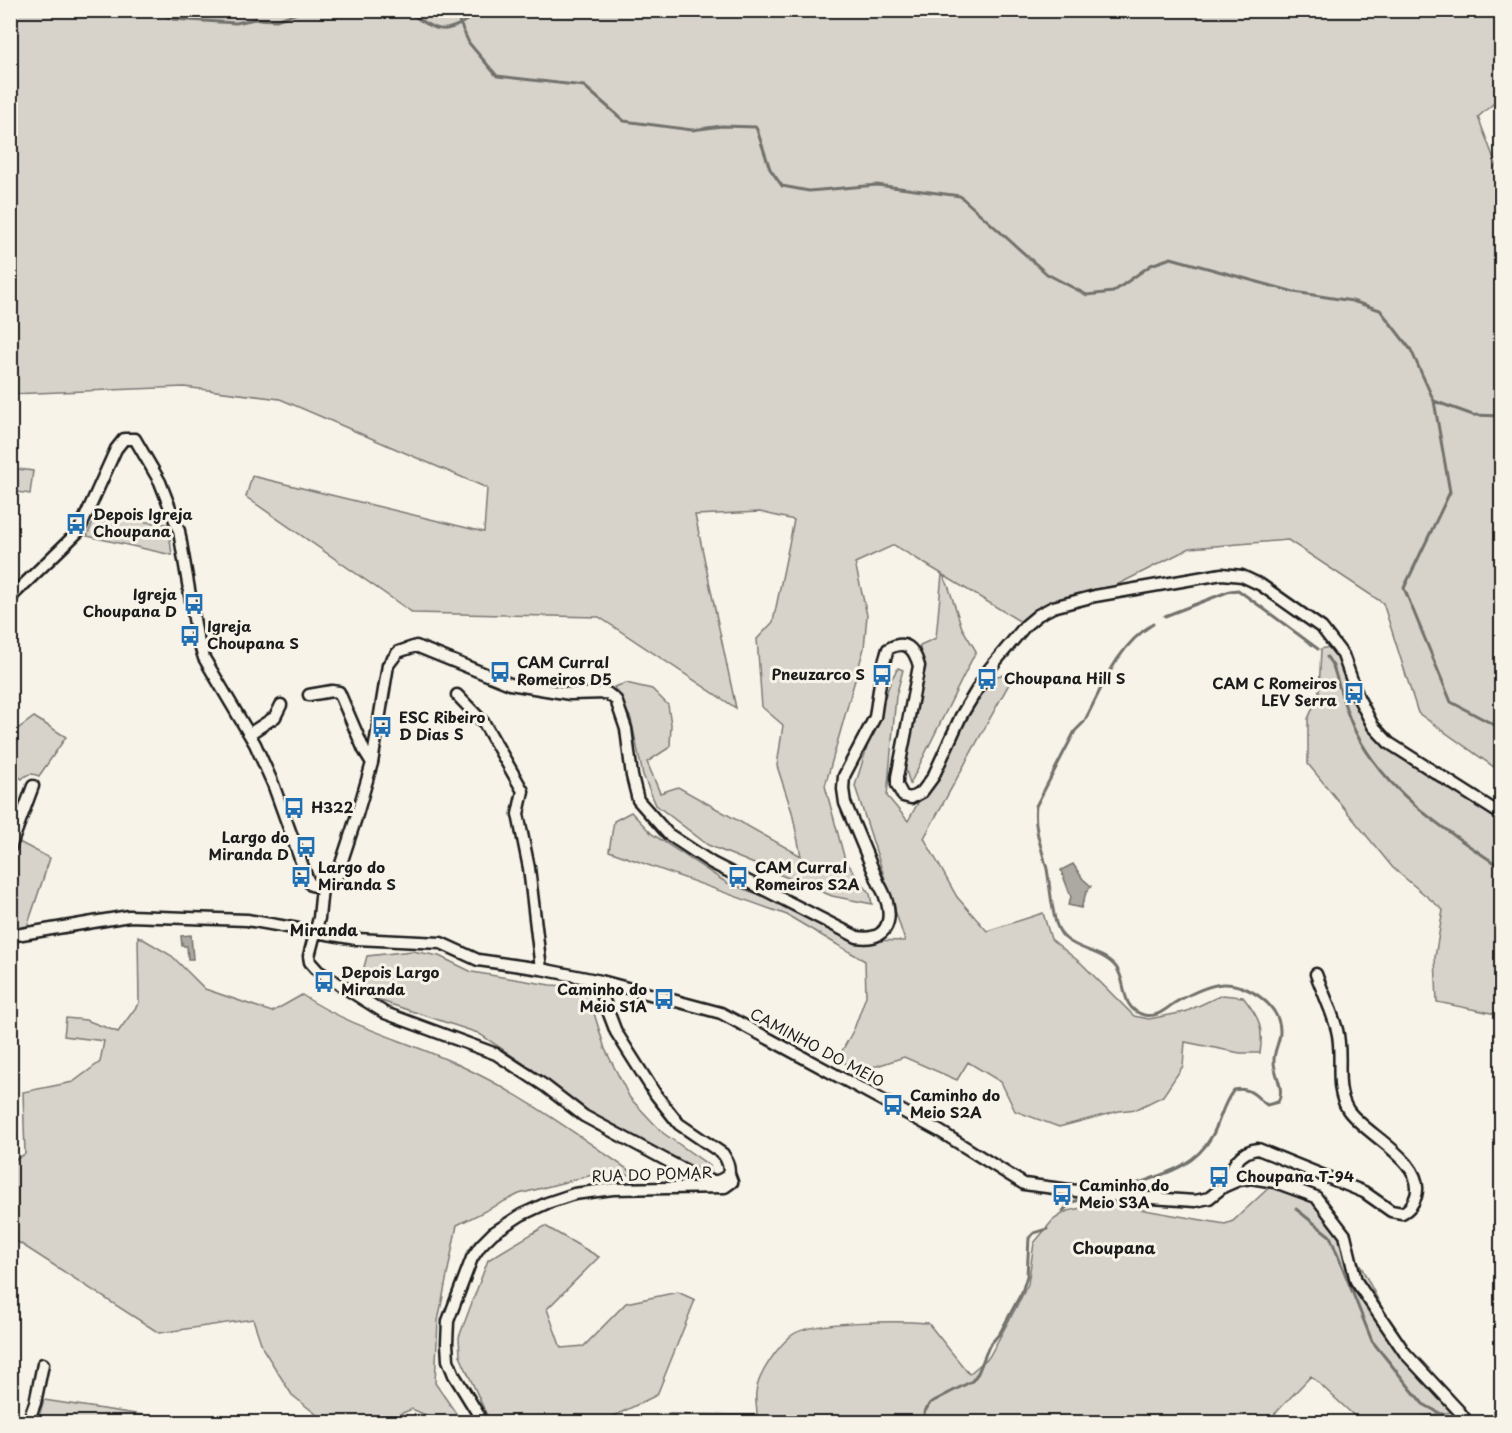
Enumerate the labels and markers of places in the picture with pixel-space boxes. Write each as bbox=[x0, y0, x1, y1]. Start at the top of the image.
place label: Depois Igreja Choupana bbox=[93, 502, 193, 542]
bus stop icon: Depois Igreja Choupana bbox=[64, 512, 88, 536]
place label: Igreja Choupana D bbox=[83, 582, 177, 622]
bus stop icon: Igreja Choupana D bbox=[182, 592, 206, 616]
place label: Igreja Choupana S bbox=[207, 614, 299, 654]
bus stop icon: Igreja Choupana S bbox=[178, 624, 202, 648]
place label: CAM Curral Romeiros D5 bbox=[517, 650, 612, 690]
bus stop icon: CAM Curral Romeiros D5 bbox=[488, 660, 512, 684]
place label: Pneuzarco S bbox=[772, 662, 865, 685]
bus stop icon: Pneuzarco S bbox=[870, 663, 894, 687]
place label: Choupana Hill S bbox=[1004, 666, 1125, 689]
bus stop icon: Choupana Hill S bbox=[975, 667, 999, 691]
place label: CAM C Romeiros LEV Serra bbox=[1212, 671, 1338, 711]
bus stop icon: CAM C Romeiros LEV Serra bbox=[1342, 681, 1366, 705]
place label: ESC Ribeiro D Dias S bbox=[399, 705, 485, 745]
bus stop icon: ESC Ribeiro D Dias S bbox=[370, 715, 394, 739]
place label: H322 bbox=[311, 795, 353, 818]
bus stop icon: H322 bbox=[282, 796, 306, 820]
place label: Largo do Miranda D bbox=[209, 825, 289, 865]
bus stop icon: Largo do Miranda D bbox=[294, 835, 318, 859]
place label: Largo do Miranda S bbox=[318, 855, 396, 895]
place label: CAM Curral Romeiros S2A bbox=[755, 855, 860, 895]
bus stop icon: Largo do Miranda S bbox=[289, 865, 313, 889]
bus stop icon: CAM Curral Romeiros S2A bbox=[726, 865, 750, 889]
place label: Depois Largo Miranda bbox=[341, 960, 440, 1000]
bus stop icon: Depois Largo Miranda bbox=[312, 970, 336, 994]
place label: Caminho do Meio S1A bbox=[557, 977, 647, 1017]
bus stop icon: Caminho do Meio S1A bbox=[652, 987, 676, 1011]
place label: Caminho do Meio S2A bbox=[910, 1083, 1000, 1123]
bus stop icon: Caminho do Meio S2A bbox=[881, 1093, 905, 1117]
place label: Choupana T-94 bbox=[1236, 1164, 1354, 1187]
bus stop icon: Choupana T-94 bbox=[1207, 1165, 1231, 1189]
place label: Caminho do Meio S3A bbox=[1079, 1173, 1169, 1213]
bus stop icon: Caminho do Meio S3A bbox=[1050, 1183, 1074, 1207]

